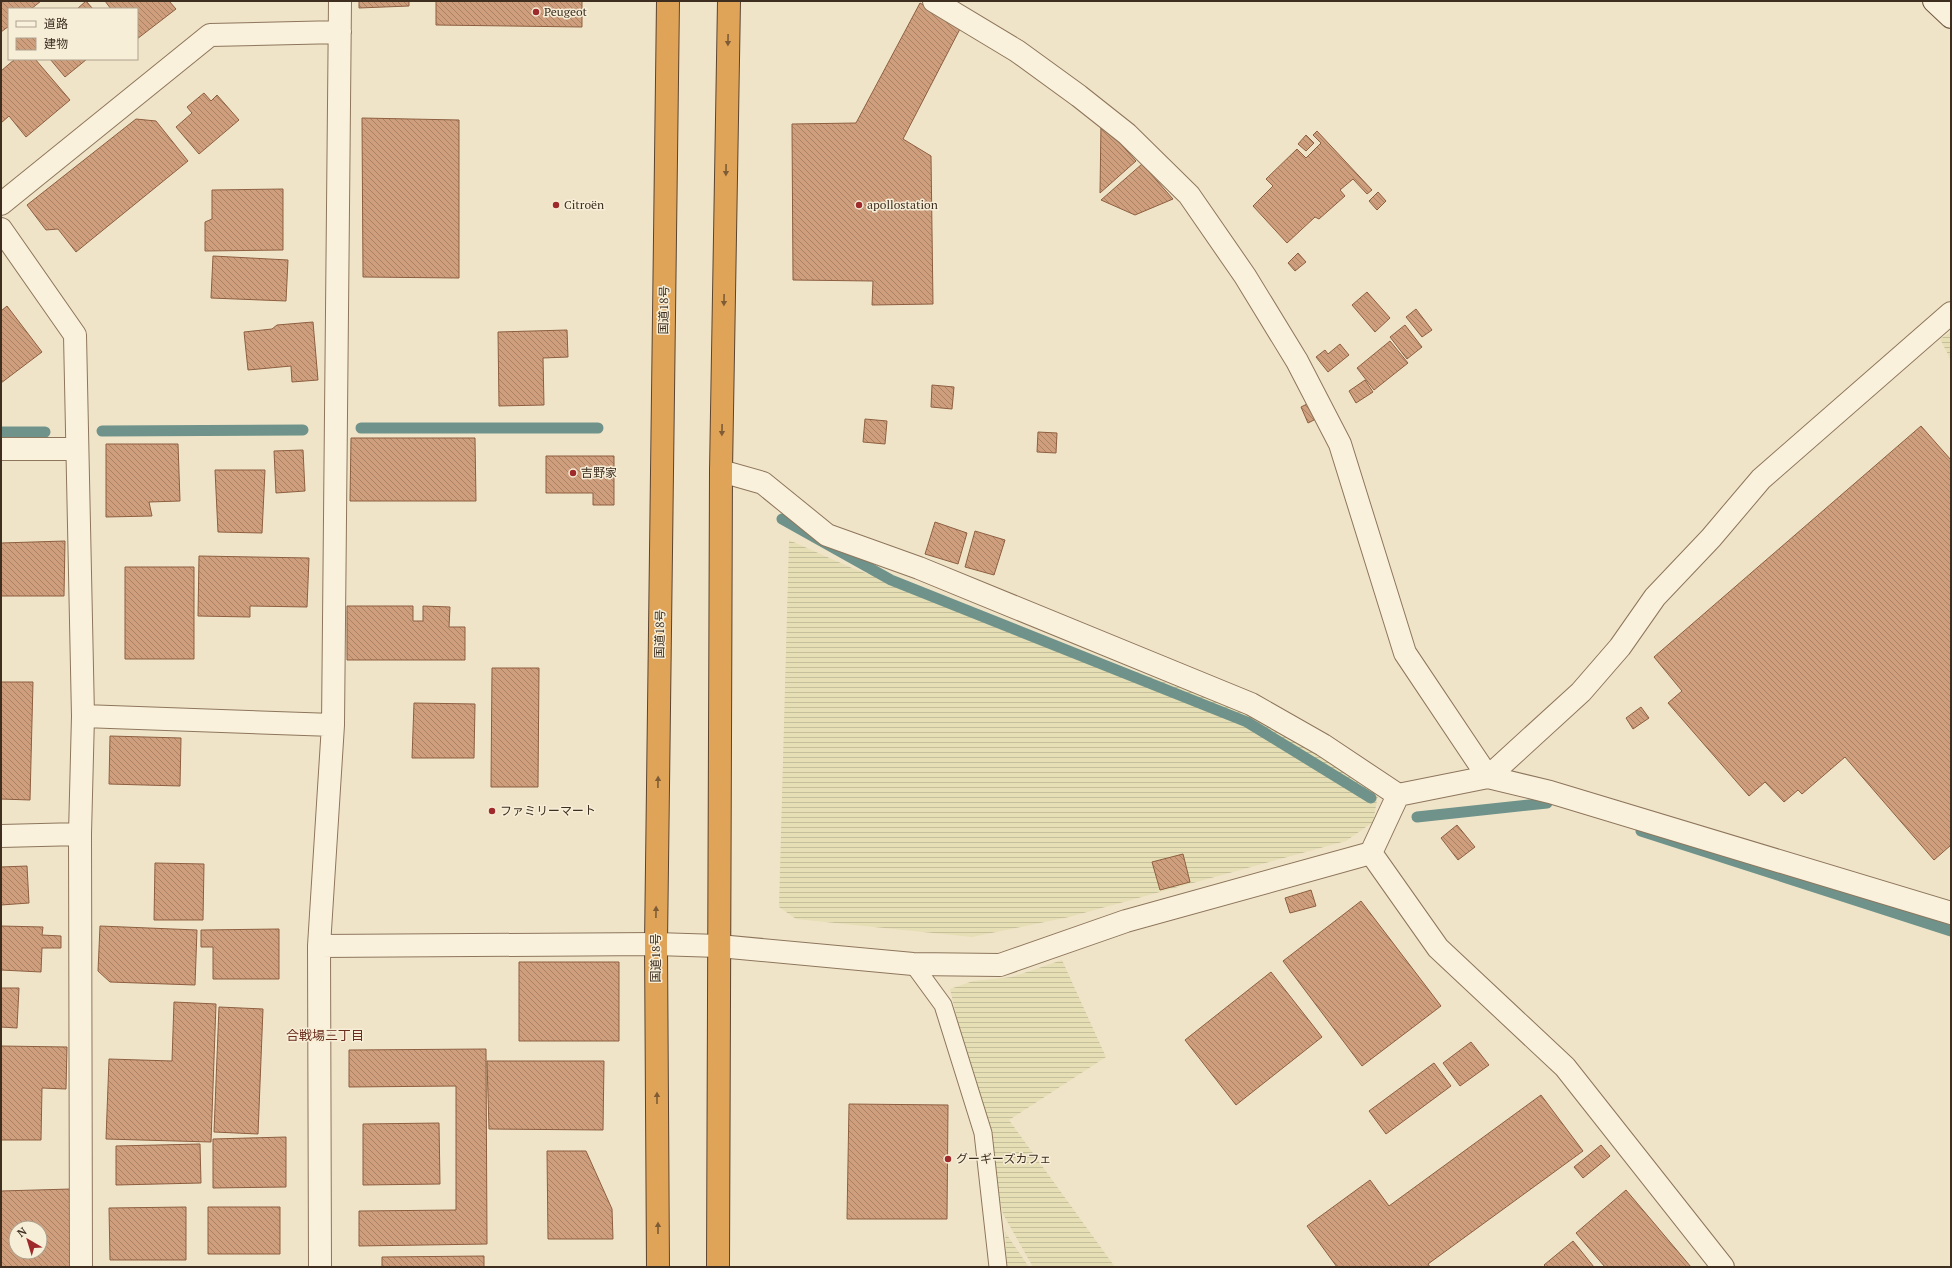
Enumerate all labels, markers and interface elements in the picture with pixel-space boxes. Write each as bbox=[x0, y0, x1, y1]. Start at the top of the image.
place label: Peugeot bbox=[544, 4, 588, 19]
marker: Peugeot bbox=[531, 7, 541, 17]
legend bbox=[8, 8, 138, 60]
text: 道路 bbox=[44, 16, 68, 31]
one-way arrow bbox=[725, 34, 732, 46]
text: 建物 bbox=[44, 36, 68, 51]
one-way arrow bbox=[723, 164, 729, 177]
place label: Citroën bbox=[564, 197, 604, 212]
place label: apollostation bbox=[867, 197, 938, 212]
marker: Citroën bbox=[551, 200, 561, 210]
marker: apollostation bbox=[854, 200, 864, 210]
street label: 国道18号 bbox=[656, 285, 671, 335]
one-way arrow bbox=[721, 294, 727, 307]
one-way arrow bbox=[719, 424, 725, 437]
place label: 吉野家 bbox=[581, 465, 617, 480]
marker: 吉野家 bbox=[568, 468, 578, 478]
street label: 国道18号 bbox=[652, 609, 667, 659]
one-way arrow bbox=[655, 775, 661, 788]
place label: ファミリーマート bbox=[500, 803, 596, 818]
marker: ファミリーマート bbox=[487, 806, 497, 816]
one-way arrow bbox=[653, 906, 660, 918]
street label: 国道18号 bbox=[648, 934, 663, 982]
district label: 合戦場三丁目 bbox=[286, 1026, 364, 1044]
one-way arrow bbox=[654, 1091, 660, 1104]
place label: グーギーズカフェ bbox=[956, 1151, 1051, 1166]
marker: グーギーズカフェ bbox=[943, 1154, 953, 1164]
north arrow bbox=[8, 1220, 48, 1260]
one-way arrow bbox=[655, 1221, 661, 1234]
text: N bbox=[14, 1224, 30, 1240]

